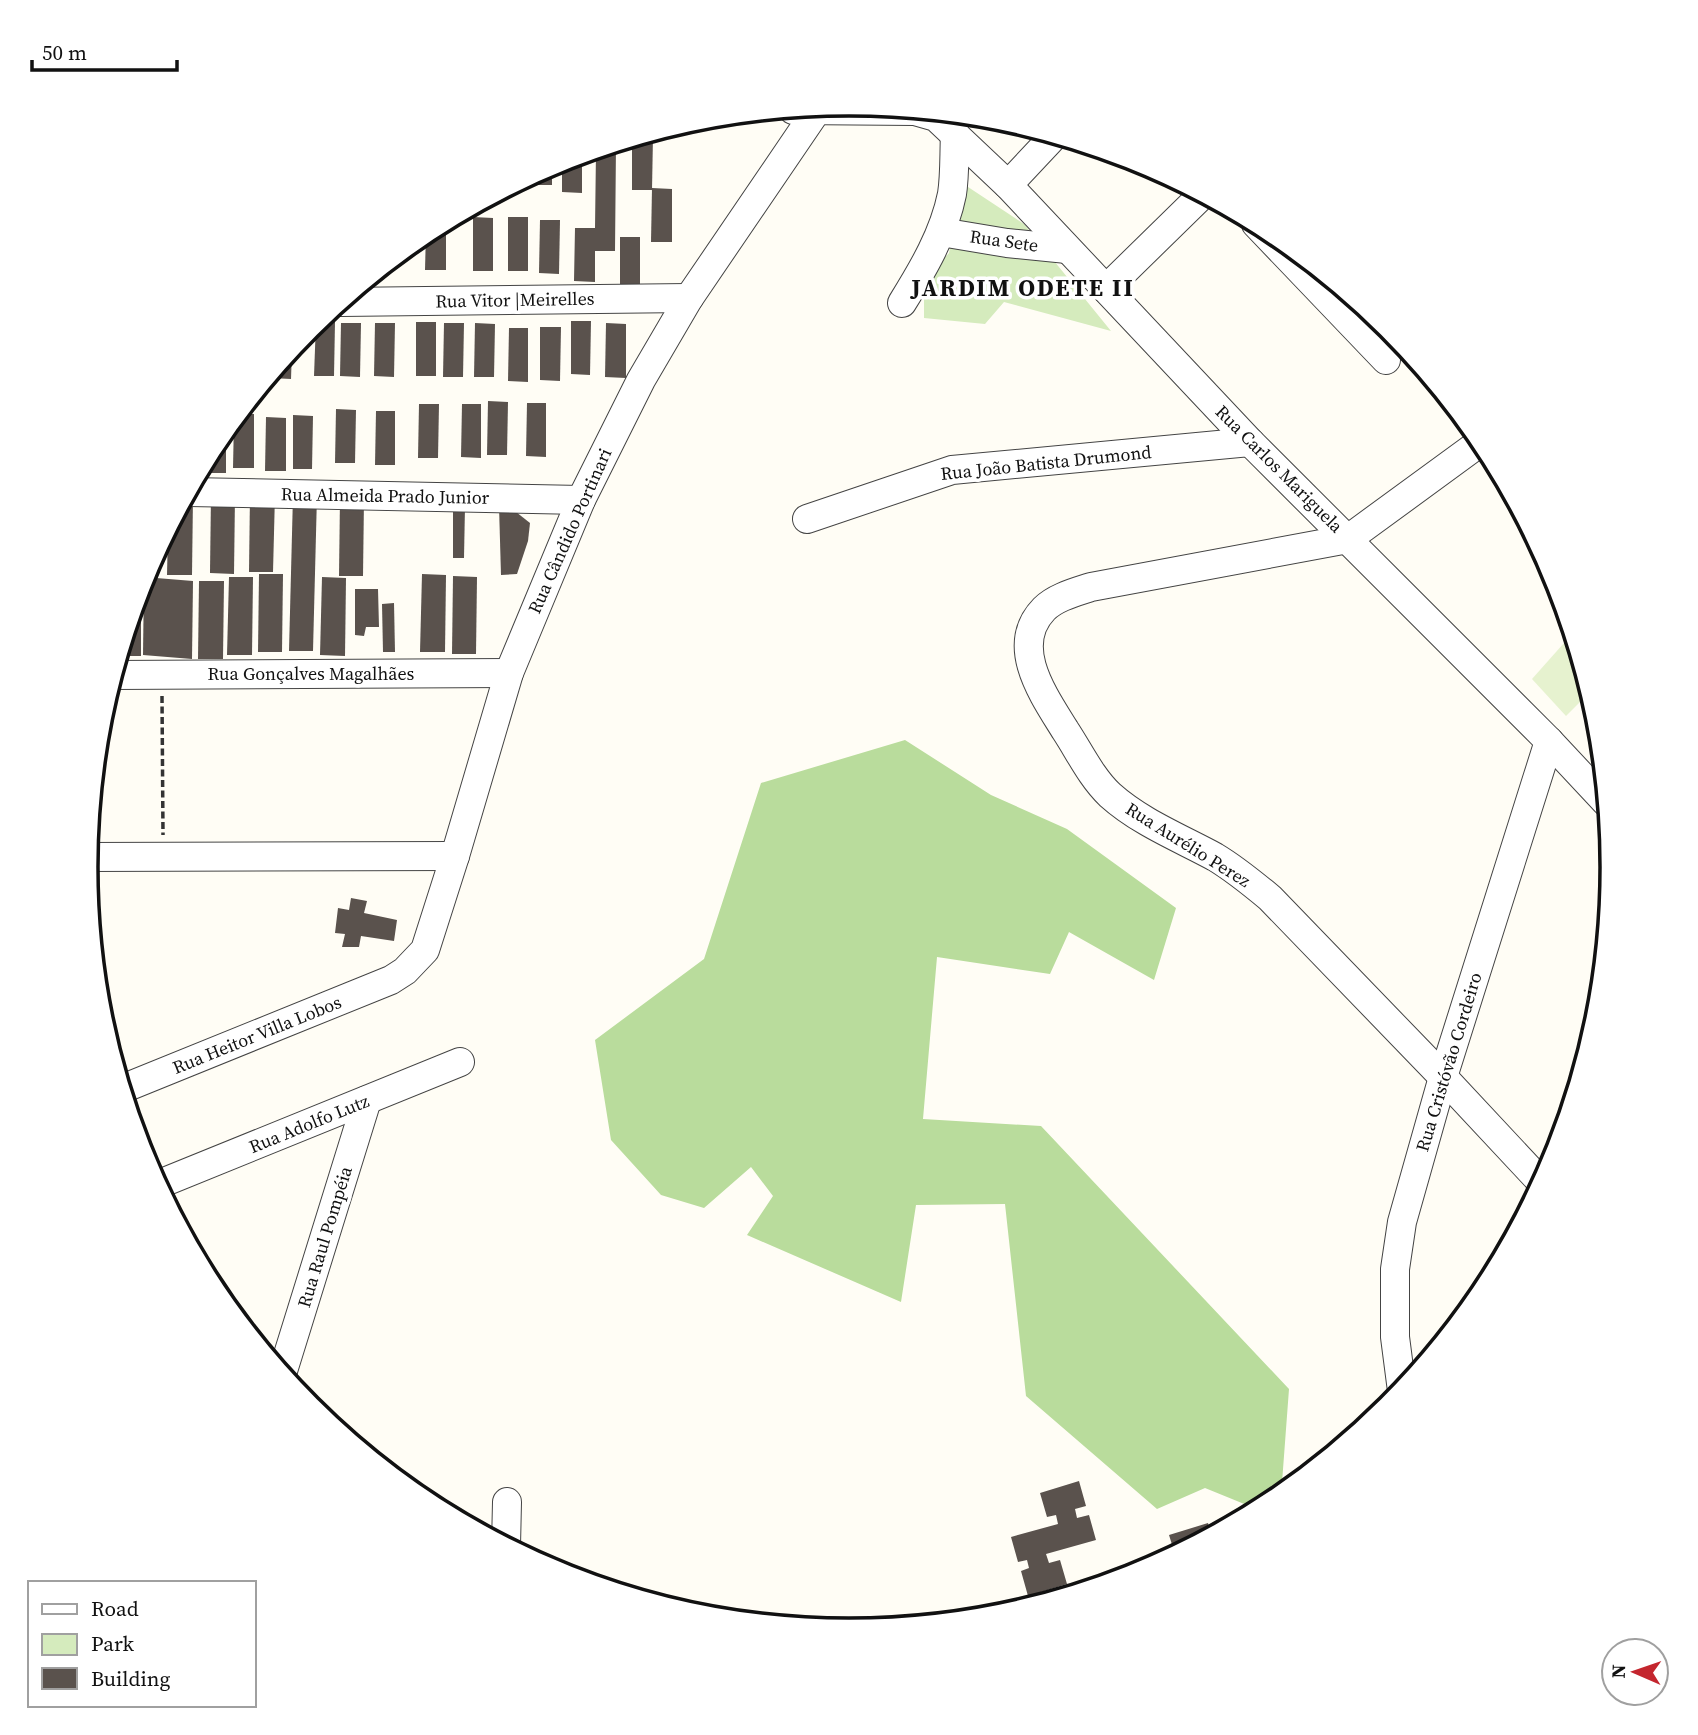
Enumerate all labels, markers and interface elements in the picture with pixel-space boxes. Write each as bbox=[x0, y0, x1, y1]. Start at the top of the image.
scale bar bbox=[32, 28, 177, 72]
text: 50 m bbox=[42, 38, 87, 67]
street label: Rua Sete bbox=[968, 223, 1040, 258]
district label: JARDIM ODETE II bbox=[909, 271, 1135, 304]
street label: Rua Vitor |Meirelles bbox=[435, 286, 595, 313]
street label: Rua Carlos Mariguela bbox=[1210, 399, 1349, 539]
street label: Rua João Batista Drumond bbox=[939, 439, 1153, 486]
street label: Rua Cândido Portinari bbox=[522, 444, 617, 618]
street label: Rua Almeida Prado Junior bbox=[281, 481, 490, 510]
street label: Rua Gonçalves Magalhães bbox=[208, 661, 415, 686]
street label: Rua Aurélio Perez bbox=[1121, 796, 1255, 893]
street label: Rua Cristóvão Cordeiro bbox=[1409, 969, 1488, 1154]
street label: Rua Heitor Villa Lobos bbox=[169, 989, 345, 1080]
street label: Rua Adolfo Lutz bbox=[245, 1088, 372, 1159]
street label: Rua Raul Pompéia bbox=[291, 1162, 358, 1311]
legend bbox=[28, 1581, 256, 1707]
text: Road bbox=[91, 1594, 139, 1623]
text: Park bbox=[91, 1629, 135, 1658]
north arrow bbox=[1600, 1637, 1670, 1707]
text: Building bbox=[91, 1664, 170, 1693]
text: N bbox=[1605, 1664, 1631, 1679]

